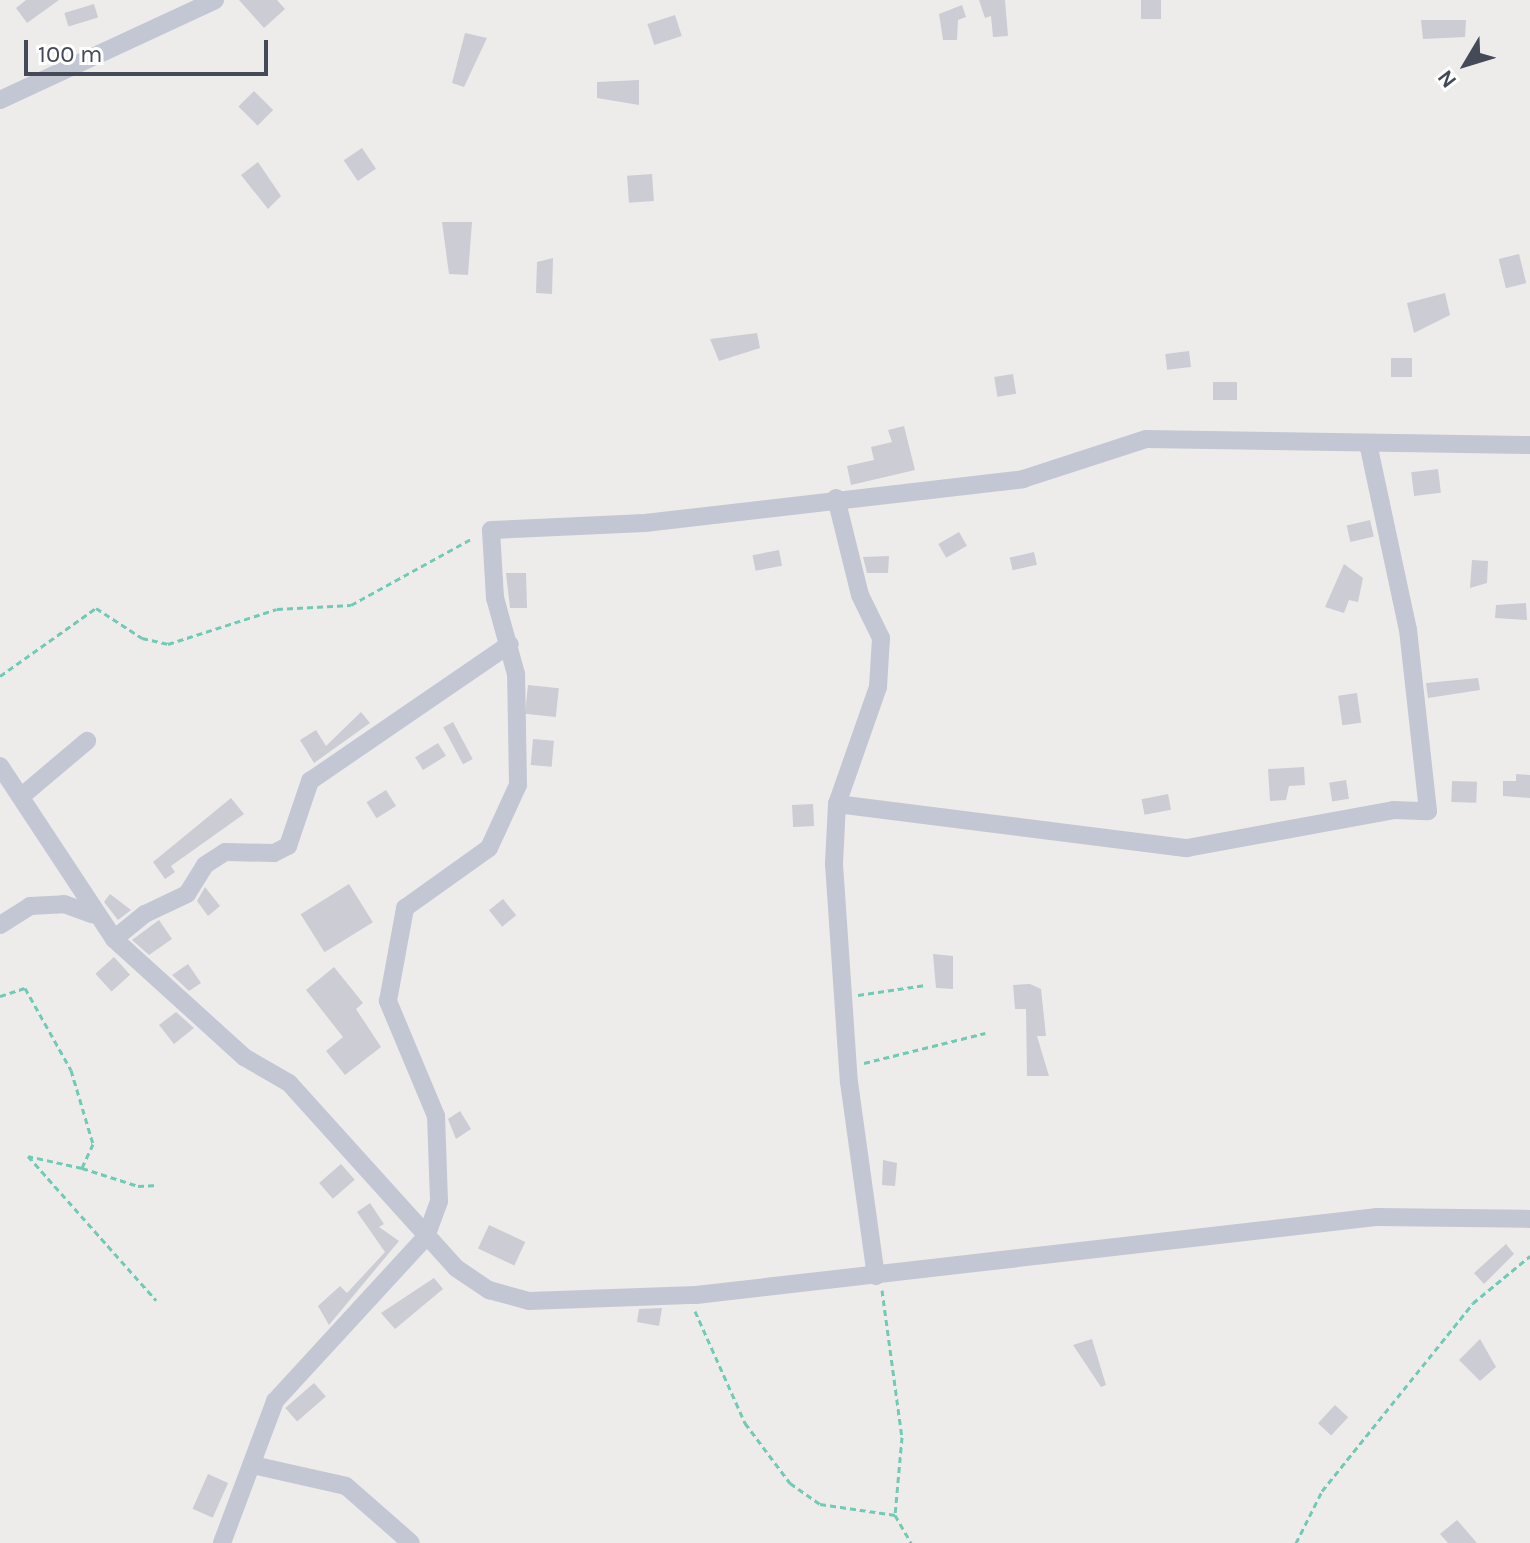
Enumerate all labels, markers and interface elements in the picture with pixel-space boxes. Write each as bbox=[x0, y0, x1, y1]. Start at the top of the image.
scale bar bbox=[28, 24, 272, 74]
north arrow bbox=[1426, 24, 1506, 104]
text: 100 m bbox=[38, 40, 103, 68]
text: N bbox=[1432, 65, 1462, 93]

